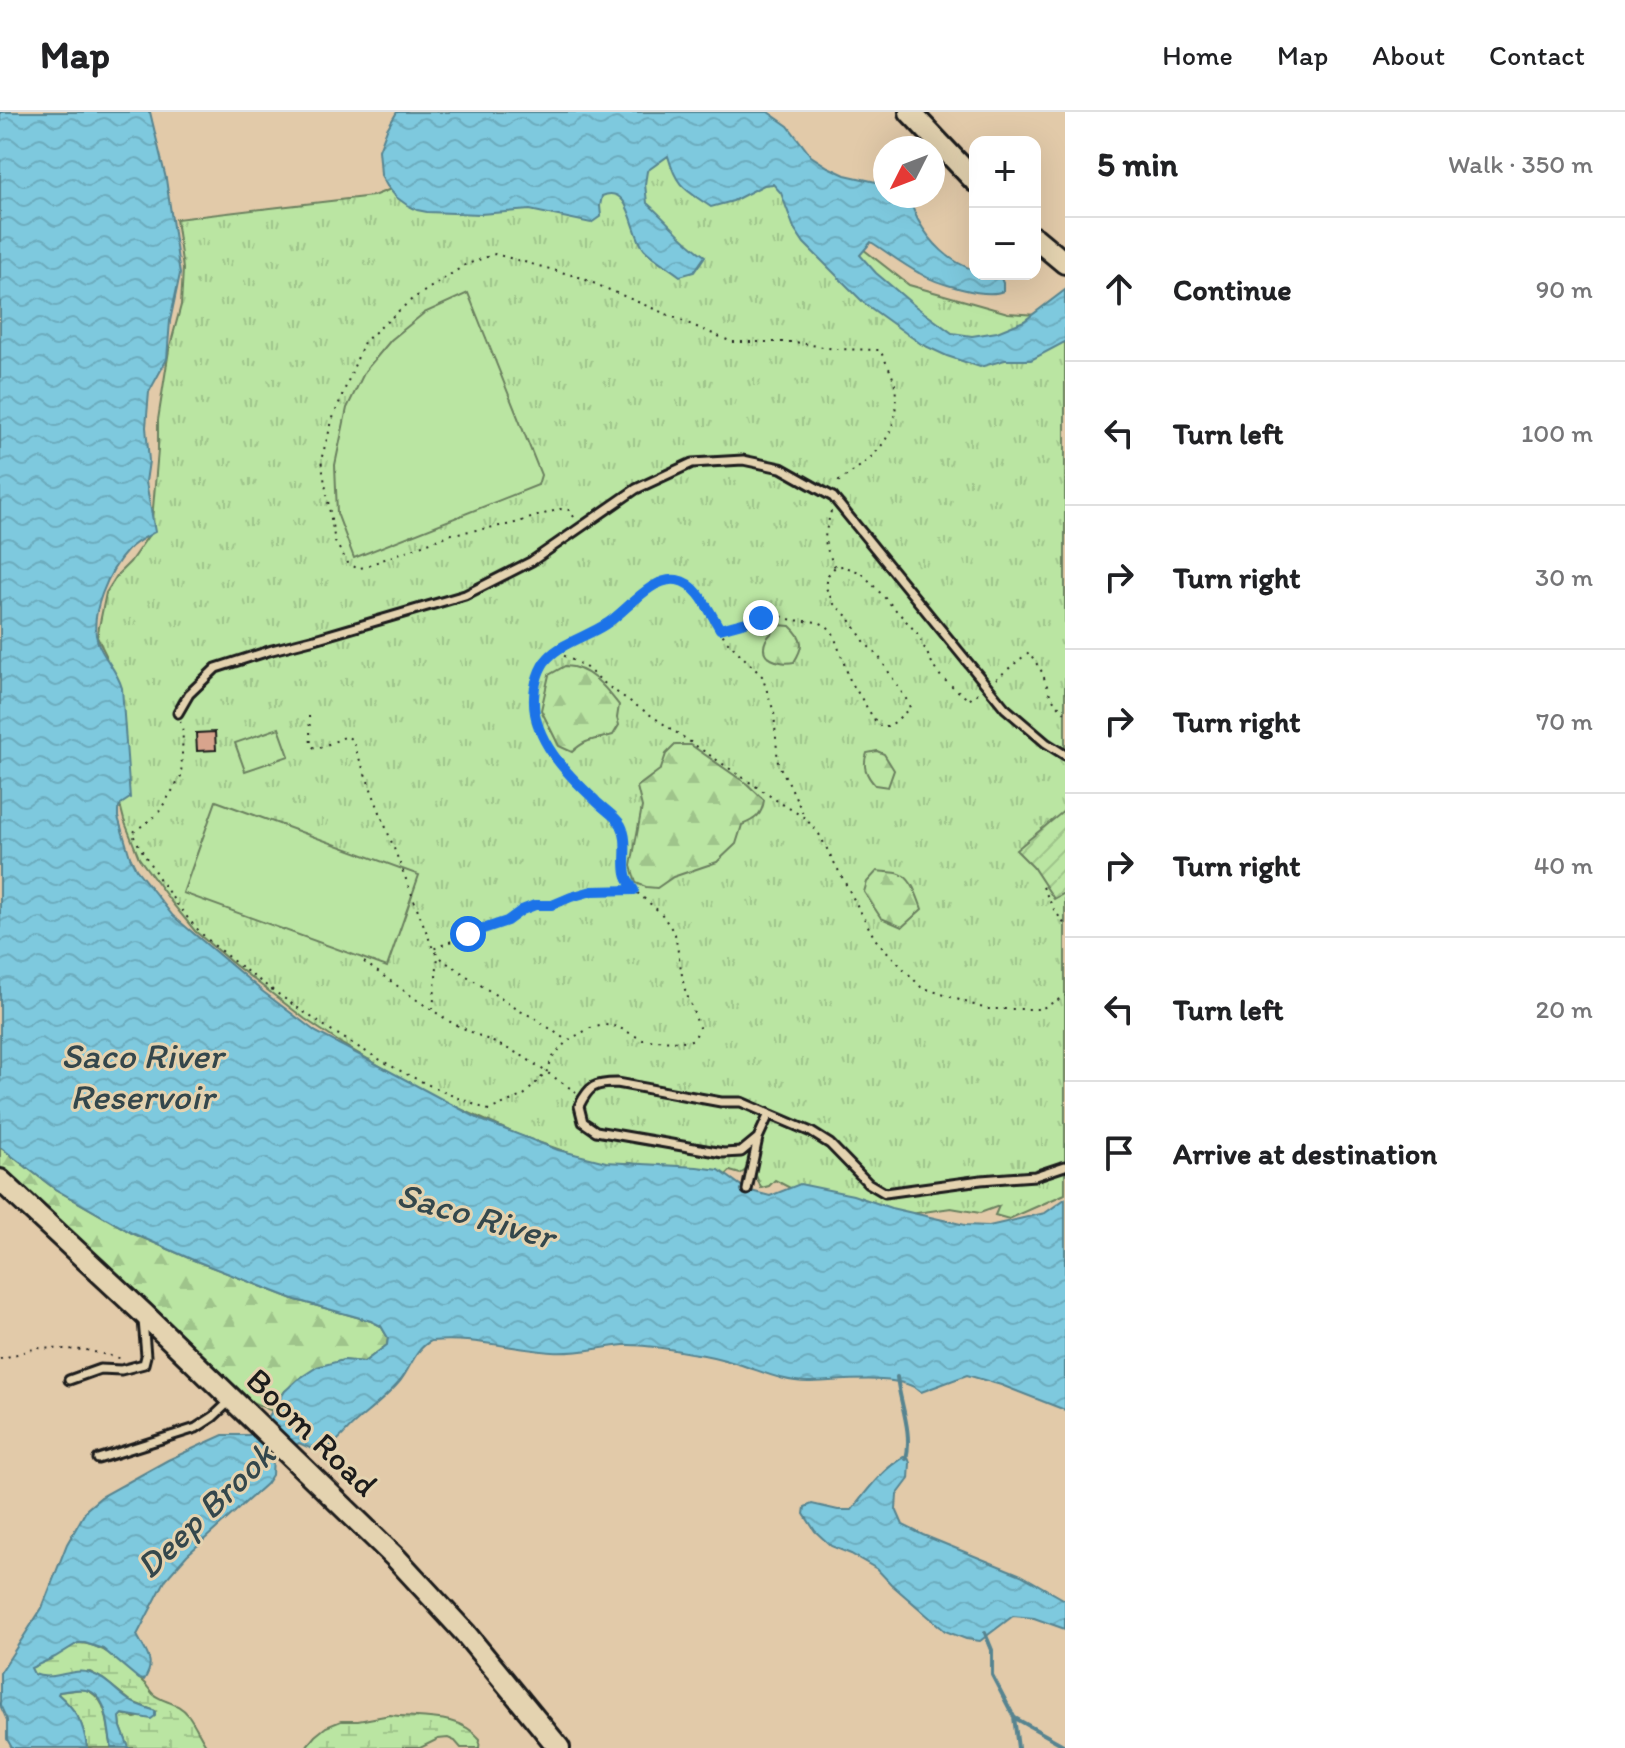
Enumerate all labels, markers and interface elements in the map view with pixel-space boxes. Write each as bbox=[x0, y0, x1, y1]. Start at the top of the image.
text: Map bbox=[40, 32, 110, 78]
text: Home bbox=[1162, 38, 1233, 72]
text: Map bbox=[1277, 38, 1328, 72]
text: About bbox=[1372, 38, 1445, 72]
text: Contact bbox=[1489, 38, 1585, 72]
north arrow bbox=[873, 136, 945, 208]
map controls bbox=[969, 136, 1041, 280]
button: + bbox=[969, 136, 1041, 208]
text: 5 min bbox=[1097, 144, 1178, 185]
text: Walk · 350 m bbox=[1448, 148, 1593, 180]
button: − bbox=[969, 208, 1041, 280]
icon: ahead bbox=[1097, 267, 1141, 311]
text: Continue bbox=[1173, 271, 1292, 308]
text: 90 m bbox=[1536, 273, 1593, 305]
icon: left bbox=[1097, 411, 1141, 455]
text: Turn left bbox=[1173, 415, 1284, 452]
text: 100 m bbox=[1521, 417, 1593, 449]
icon: right bbox=[1097, 555, 1141, 599]
text: Turn right bbox=[1173, 559, 1301, 596]
text: 30 m bbox=[1535, 561, 1593, 593]
route end bbox=[743, 600, 779, 636]
icon: right bbox=[1097, 699, 1141, 743]
text: Turn right bbox=[1173, 703, 1301, 740]
text: 70 m bbox=[1536, 705, 1593, 737]
icon: right bbox=[1097, 843, 1141, 887]
text: Turn right bbox=[1173, 847, 1301, 884]
text: 40 m bbox=[1534, 849, 1593, 881]
route start bbox=[450, 916, 486, 952]
icon: left bbox=[1097, 987, 1141, 1031]
text: Turn left bbox=[1173, 991, 1284, 1028]
text: 20 m bbox=[1536, 993, 1593, 1025]
water label: Saco River Reservoir bbox=[61, 1034, 227, 1118]
icon: arrive bbox=[1097, 1131, 1141, 1175]
text: Arrive at destination bbox=[1173, 1135, 1437, 1172]
water label: Saco River bbox=[392, 1172, 563, 1259]
street label: Boom Road bbox=[238, 1359, 386, 1505]
water label: Deep Brook bbox=[126, 1431, 285, 1587]

